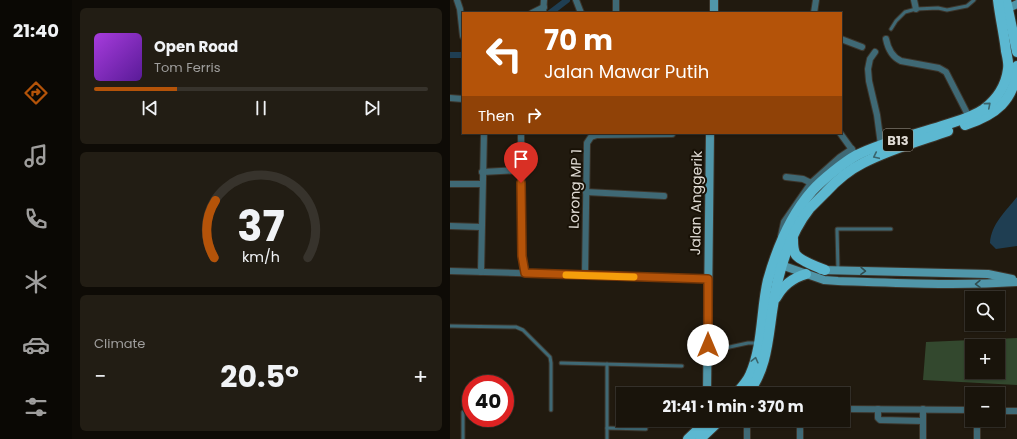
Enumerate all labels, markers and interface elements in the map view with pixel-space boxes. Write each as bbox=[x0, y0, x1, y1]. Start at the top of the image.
text: 21:40 bbox=[13, 18, 59, 43]
text: 70 m bbox=[544, 21, 613, 60]
icon: left bbox=[478, 28, 530, 80]
text: Open Road bbox=[154, 36, 238, 57]
text: Tom Ferris bbox=[154, 58, 221, 77]
text: Jalan Mawar Putih bbox=[544, 59, 709, 84]
icon: directions bbox=[22, 79, 50, 107]
icon: previous bbox=[139, 97, 161, 119]
icon: pause bbox=[250, 97, 272, 119]
icon: next bbox=[361, 97, 383, 119]
one-way arrow bbox=[984, 102, 991, 109]
icon: right bbox=[523, 104, 545, 126]
text: Then bbox=[478, 105, 515, 126]
road number: B13 bbox=[883, 129, 913, 151]
icon: music bbox=[22, 142, 50, 170]
pin bbox=[504, 142, 538, 183]
icon: arrive bbox=[510, 148, 532, 170]
street label: Lorong MP 1 bbox=[564, 149, 586, 229]
street label: Jalan Anggerik bbox=[685, 150, 707, 255]
one-way arrow bbox=[873, 152, 880, 160]
text: 37 bbox=[237, 196, 285, 255]
icon: phone bbox=[22, 205, 50, 233]
text: km/h bbox=[242, 246, 280, 266]
one-way arrow bbox=[860, 267, 866, 275]
icon: climate bbox=[22, 268, 50, 296]
one-way arrow bbox=[975, 280, 981, 288]
map controls bbox=[965, 291, 1005, 427]
button: search bbox=[965, 291, 1005, 331]
position arrow bbox=[687, 324, 729, 366]
icon: car bbox=[22, 331, 50, 359]
text: Climate bbox=[94, 334, 145, 353]
button: + bbox=[965, 339, 1005, 379]
text: 20.5° bbox=[220, 355, 299, 398]
one-way arrow bbox=[750, 357, 758, 364]
text: − bbox=[94, 361, 106, 392]
text: + bbox=[413, 361, 428, 392]
speed limit sign: 40 bbox=[462, 375, 514, 427]
button: − bbox=[965, 387, 1005, 427]
icon: filters bbox=[22, 393, 50, 421]
text: 21:41 · 1 min · 370 m bbox=[662, 396, 804, 417]

